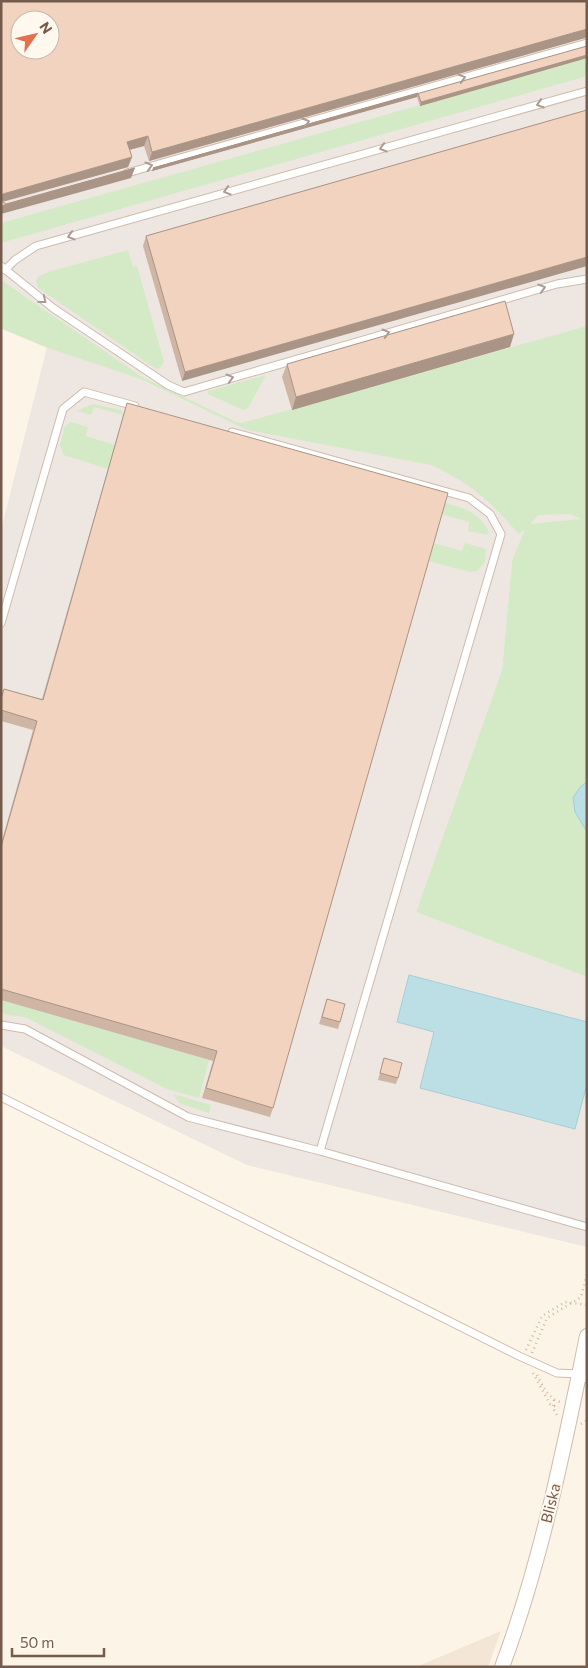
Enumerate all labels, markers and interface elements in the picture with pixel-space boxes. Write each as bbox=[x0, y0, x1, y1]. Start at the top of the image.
north arrow bbox=[10, 10, 60, 60]
text: N bbox=[36, 18, 56, 37]
one-way arrow bbox=[458, 74, 466, 84]
one-way arrow bbox=[535, 98, 544, 109]
one-way arrow bbox=[301, 118, 309, 128]
one-way arrow bbox=[380, 142, 388, 152]
one-way arrow bbox=[145, 162, 153, 172]
one-way arrow bbox=[223, 186, 231, 196]
one-way arrow bbox=[67, 231, 75, 241]
one-way arrow bbox=[538, 283, 546, 293]
one-way arrow bbox=[37, 295, 46, 303]
one-way arrow bbox=[382, 328, 390, 338]
one-way arrow bbox=[226, 374, 234, 384]
street label: Bliska bbox=[536, 1481, 564, 1525]
scale bar bbox=[12, 1626, 105, 1658]
text: 50 m bbox=[20, 1633, 54, 1651]

